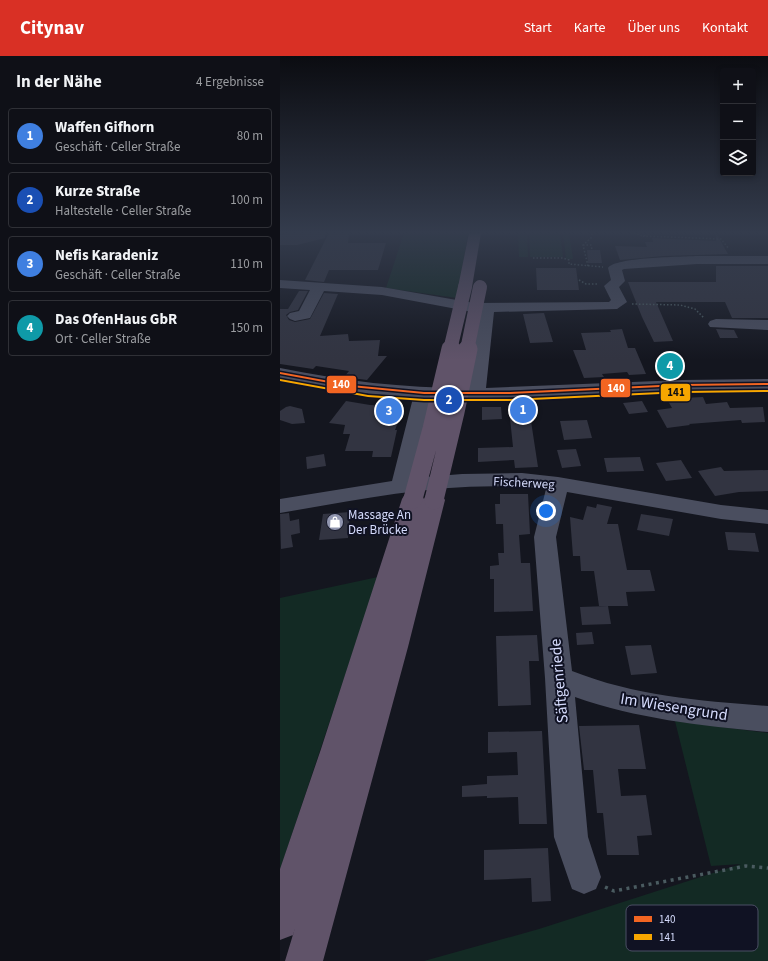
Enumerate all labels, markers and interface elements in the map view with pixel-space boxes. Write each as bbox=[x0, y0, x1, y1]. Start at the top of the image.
text: Citynav bbox=[20, 15, 84, 42]
text: Start bbox=[524, 18, 552, 38]
text: Karte bbox=[574, 18, 605, 38]
text: Über uns bbox=[627, 18, 680, 38]
text: Kontakt bbox=[702, 18, 748, 38]
map controls bbox=[720, 68, 756, 176]
button: + bbox=[720, 68, 756, 104]
text: In der Nähe bbox=[16, 70, 102, 94]
text: 4 Ergebnisse bbox=[196, 73, 264, 91]
button: − bbox=[720, 104, 756, 140]
text: Waffen Gifhorn bbox=[55, 117, 154, 138]
text: 1 bbox=[27, 127, 33, 145]
text: 80 m bbox=[237, 127, 263, 145]
text: Geschäft · Celler Straße bbox=[55, 138, 180, 156]
button: layers bbox=[720, 140, 756, 176]
text: Kurze Straße bbox=[55, 181, 140, 202]
text: 2 bbox=[27, 191, 33, 209]
text: 100 m bbox=[230, 191, 263, 209]
text: Haltestelle · Celler Straße bbox=[55, 202, 191, 220]
text: Nefis Karadeniz bbox=[55, 245, 158, 266]
text: 3 bbox=[27, 255, 33, 273]
text: 110 m bbox=[230, 255, 263, 273]
text: Geschäft · Celler Straße bbox=[55, 266, 180, 284]
text: Das OfenHaus GbR bbox=[55, 309, 177, 330]
text: 4 bbox=[27, 319, 33, 337]
text: 150 m bbox=[230, 319, 263, 337]
text: Ort · Celler Straße bbox=[55, 330, 151, 348]
pin: 4 bbox=[657, 351, 683, 381]
line badge: 140 bbox=[326, 375, 357, 394]
text: 140 bbox=[332, 377, 350, 392]
line badge: 140 bbox=[600, 378, 631, 398]
text: 140 bbox=[607, 381, 625, 396]
line badge: 141 bbox=[660, 383, 691, 402]
pin: 2 bbox=[436, 385, 462, 415]
text: 141 bbox=[667, 385, 685, 400]
pin: 1 bbox=[510, 395, 536, 425]
pin: 3 bbox=[376, 396, 402, 426]
street label: Fischerweg bbox=[493, 472, 556, 494]
your location bbox=[536, 501, 556, 521]
place label: Massage An Der Brücke bbox=[348, 506, 411, 539]
shop icon: Massage An Der Brücke bbox=[325, 512, 345, 532]
street label: Säftgenriede bbox=[544, 638, 574, 724]
street label: Im Wiesengrund bbox=[619, 688, 729, 726]
legend bbox=[626, 905, 758, 951]
text: 140 bbox=[659, 912, 675, 927]
text: 141 bbox=[659, 930, 675, 945]

